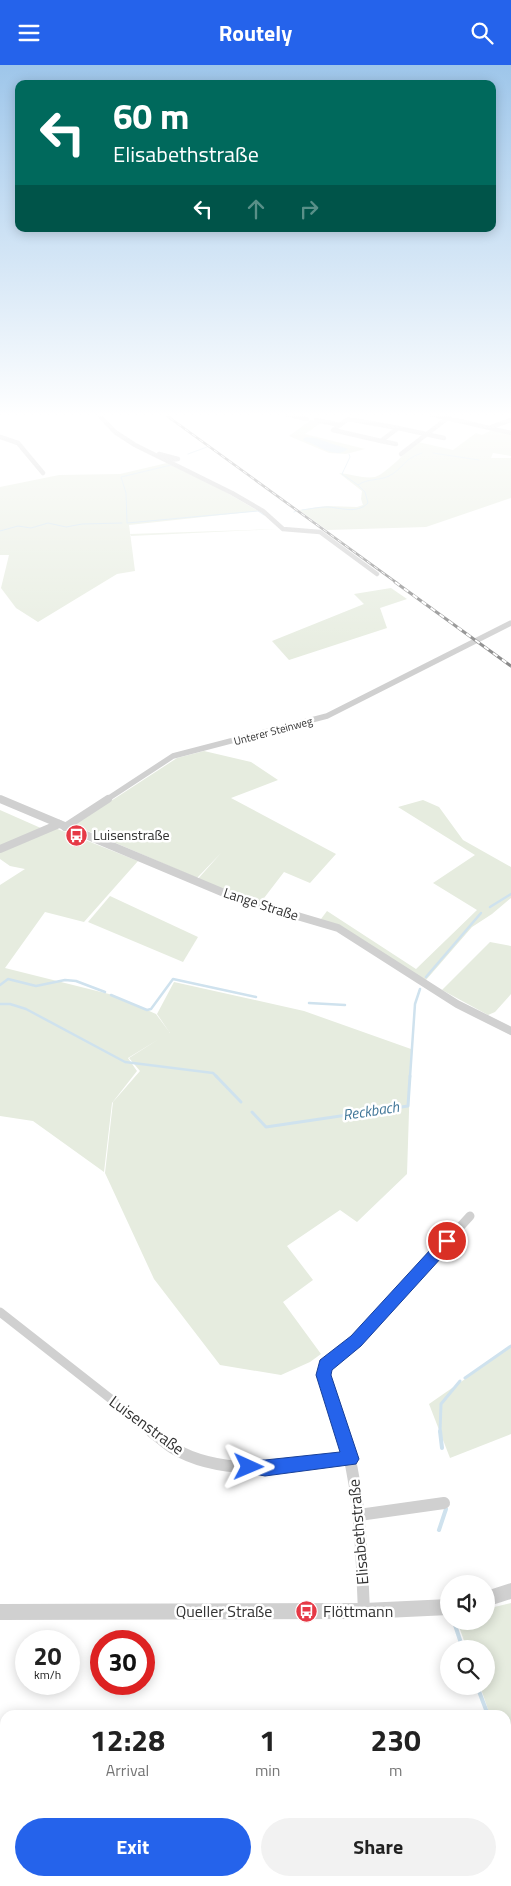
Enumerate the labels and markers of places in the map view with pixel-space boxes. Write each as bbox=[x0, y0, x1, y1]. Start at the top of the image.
bus stop icon: Luisenstraße bbox=[65, 823, 89, 847]
place label: Luisenstraße bbox=[93, 824, 170, 845]
pin bbox=[426, 1220, 468, 1262]
bus stop icon: Flöttmann bbox=[295, 1599, 319, 1623]
place label: Flöttmann bbox=[323, 1599, 393, 1623]

